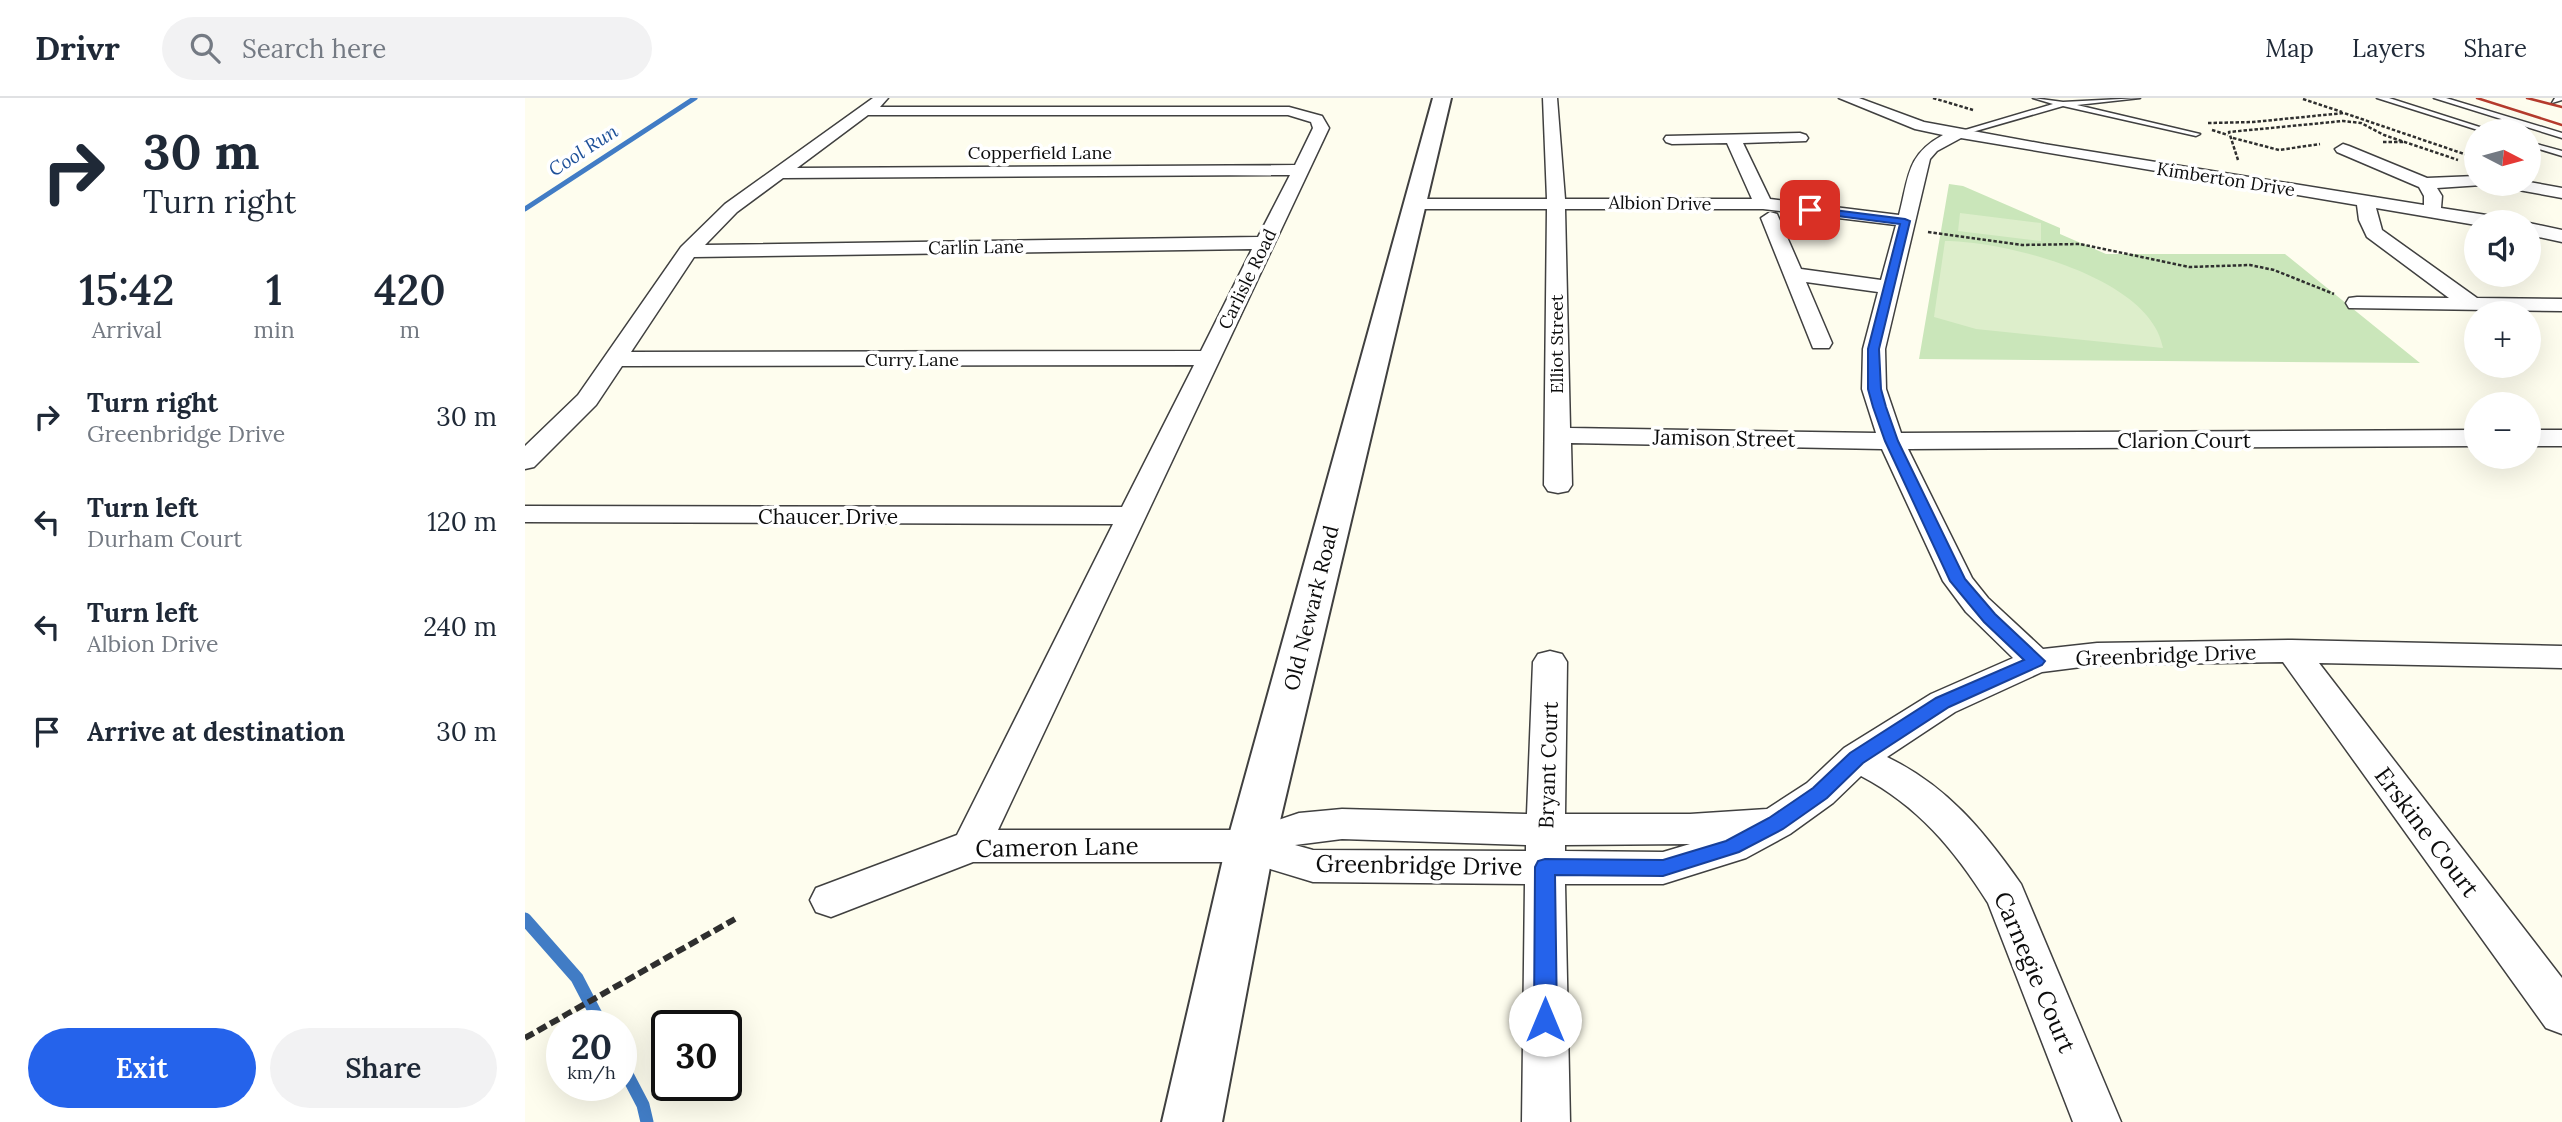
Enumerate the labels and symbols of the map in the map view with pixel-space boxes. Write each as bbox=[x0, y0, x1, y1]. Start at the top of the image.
water label: Cool Run bbox=[544, 119, 623, 181]
north arrow bbox=[2464, 119, 2541, 196]
street label: Copperfield Lane bbox=[968, 141, 1112, 164]
street label: Kimberton Drive bbox=[2155, 157, 2297, 201]
pin bbox=[1780, 180, 1840, 240]
street label: Albion Drive bbox=[1607, 191, 1712, 215]
street label: Carlisle Road bbox=[1213, 225, 1281, 333]
street label: Carlin Lane bbox=[928, 235, 1024, 259]
street label: Elliot Street bbox=[1545, 294, 1568, 394]
street label: Curry Lane bbox=[865, 348, 959, 371]
street label: Jamison Street bbox=[1651, 423, 1797, 453]
street label: Clarion Court bbox=[2117, 427, 2252, 454]
street label: Chaucer Drive bbox=[758, 503, 898, 530]
street label: Old Newark Road bbox=[1277, 522, 1345, 694]
street label: Greenbridge Drive bbox=[2075, 638, 2257, 672]
street label: Bryant Court bbox=[1532, 700, 1564, 829]
street label: Erskine Court bbox=[2368, 761, 2486, 904]
street label: Cameron Lane bbox=[975, 830, 1139, 864]
street label: Greenbridge Drive bbox=[1315, 848, 1523, 882]
street label: Carnegie Court bbox=[1987, 887, 2083, 1058]
position arrow bbox=[1508, 983, 1582, 1057]
speed limit sign: 30 bbox=[651, 1010, 742, 1101]

